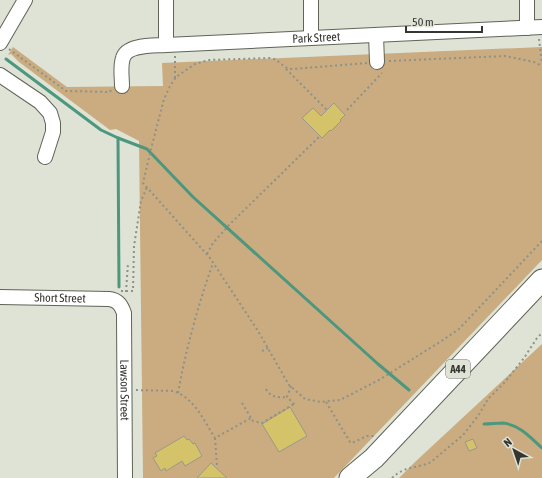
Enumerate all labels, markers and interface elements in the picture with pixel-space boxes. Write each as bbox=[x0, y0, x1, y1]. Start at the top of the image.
scale bar bbox=[406, 8, 482, 34]
text: 50 m bbox=[412, 15, 434, 29]
street label: Park Street bbox=[292, 30, 341, 46]
street label: Short Street bbox=[34, 291, 86, 306]
street label: Lawson Street bbox=[117, 359, 132, 421]
road number: A44 bbox=[446, 360, 470, 378]
north arrow bbox=[494, 430, 534, 470]
text: N bbox=[501, 436, 514, 449]

